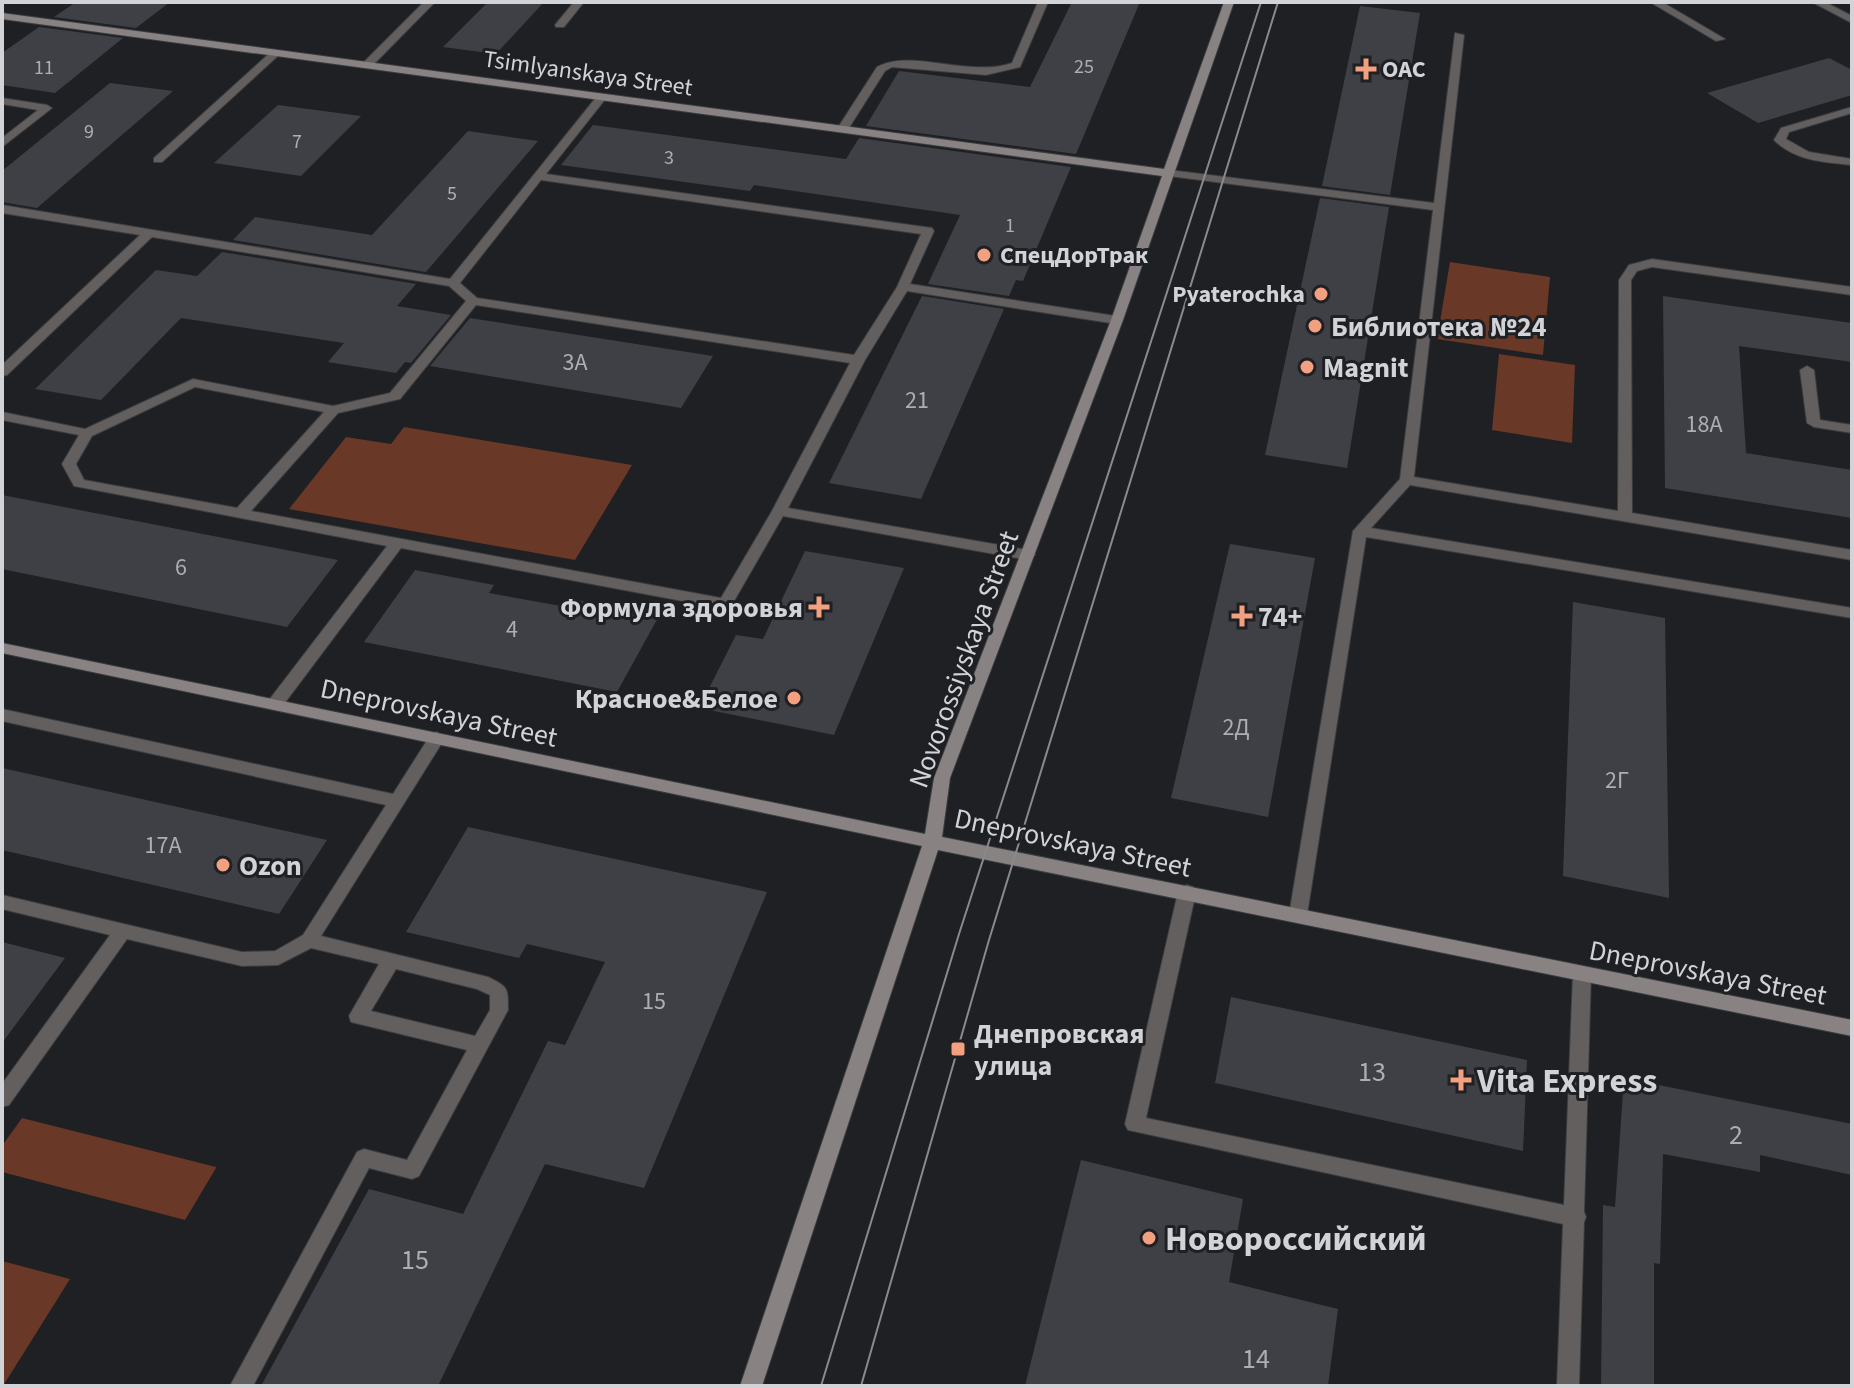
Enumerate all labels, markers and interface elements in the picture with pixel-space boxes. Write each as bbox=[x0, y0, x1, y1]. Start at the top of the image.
street label: Tsimlyanskaya Street bbox=[481, 41, 695, 106]
place label: ОАС bbox=[1382, 52, 1426, 87]
house number: 25 bbox=[1074, 53, 1094, 81]
house number: 11 bbox=[34, 54, 54, 82]
marker: ОАС bbox=[1357, 60, 1375, 78]
house number: 9 bbox=[84, 118, 94, 146]
house number: 7 bbox=[292, 128, 302, 156]
house number: 3 bbox=[664, 144, 674, 172]
house number: 5 bbox=[447, 180, 457, 208]
house number: 1 bbox=[1005, 212, 1015, 240]
place label: СпецДорТрак bbox=[1000, 238, 1149, 273]
marker: СпецДорТрак bbox=[975, 246, 993, 264]
place label: Pyaterochka bbox=[1172, 277, 1305, 312]
marker: Pyaterochka bbox=[1312, 285, 1330, 303]
place label: Библиотека №24 bbox=[1331, 307, 1547, 347]
marker: Библиотека №24 bbox=[1306, 317, 1324, 335]
house number: 3А bbox=[563, 345, 587, 380]
place label: Magnit bbox=[1323, 348, 1409, 388]
marker: Magnit bbox=[1298, 358, 1316, 376]
house number: 21 bbox=[905, 383, 929, 418]
house number: 18А bbox=[1686, 407, 1722, 442]
street label: Novorossiyskaya Street bbox=[899, 525, 1029, 794]
house number: 6 bbox=[175, 550, 187, 585]
place label: Формула здоровья bbox=[560, 588, 803, 628]
place label: 74+ bbox=[1258, 597, 1302, 637]
marker: Формула здоровья bbox=[810, 598, 828, 616]
marker: 74+ bbox=[1233, 607, 1251, 625]
house number: 4 bbox=[506, 612, 518, 647]
street label: Dneprovskaya Street bbox=[317, 668, 562, 758]
place label: Красное&Белое bbox=[575, 679, 778, 719]
marker: Красное&Белое bbox=[785, 689, 803, 707]
house number: 2Д bbox=[1222, 710, 1250, 745]
house number: 2Г bbox=[1605, 763, 1629, 798]
street label: Dneprovskaya Street bbox=[951, 798, 1196, 888]
house number: 17А bbox=[145, 828, 181, 863]
place label: Ozon bbox=[239, 846, 302, 886]
marker: Ozon bbox=[214, 856, 232, 874]
street label: Dneprovskaya Street bbox=[1586, 930, 1831, 1016]
house number: 15 bbox=[642, 984, 666, 1019]
place label: Днепровская улица bbox=[974, 1014, 1145, 1086]
marker: Днепровская улица bbox=[949, 1040, 967, 1058]
house number: 13 bbox=[1358, 1052, 1386, 1092]
place label: Vita Express bbox=[1476, 1057, 1657, 1106]
marker: Vita Express bbox=[1452, 1071, 1470, 1089]
house number: 2 bbox=[1729, 1115, 1743, 1155]
place label: Новороссийский bbox=[1165, 1215, 1427, 1264]
marker: Новороссийский bbox=[1140, 1229, 1158, 1247]
house number: 15 bbox=[401, 1240, 429, 1280]
house number: 14 bbox=[1242, 1339, 1270, 1379]

